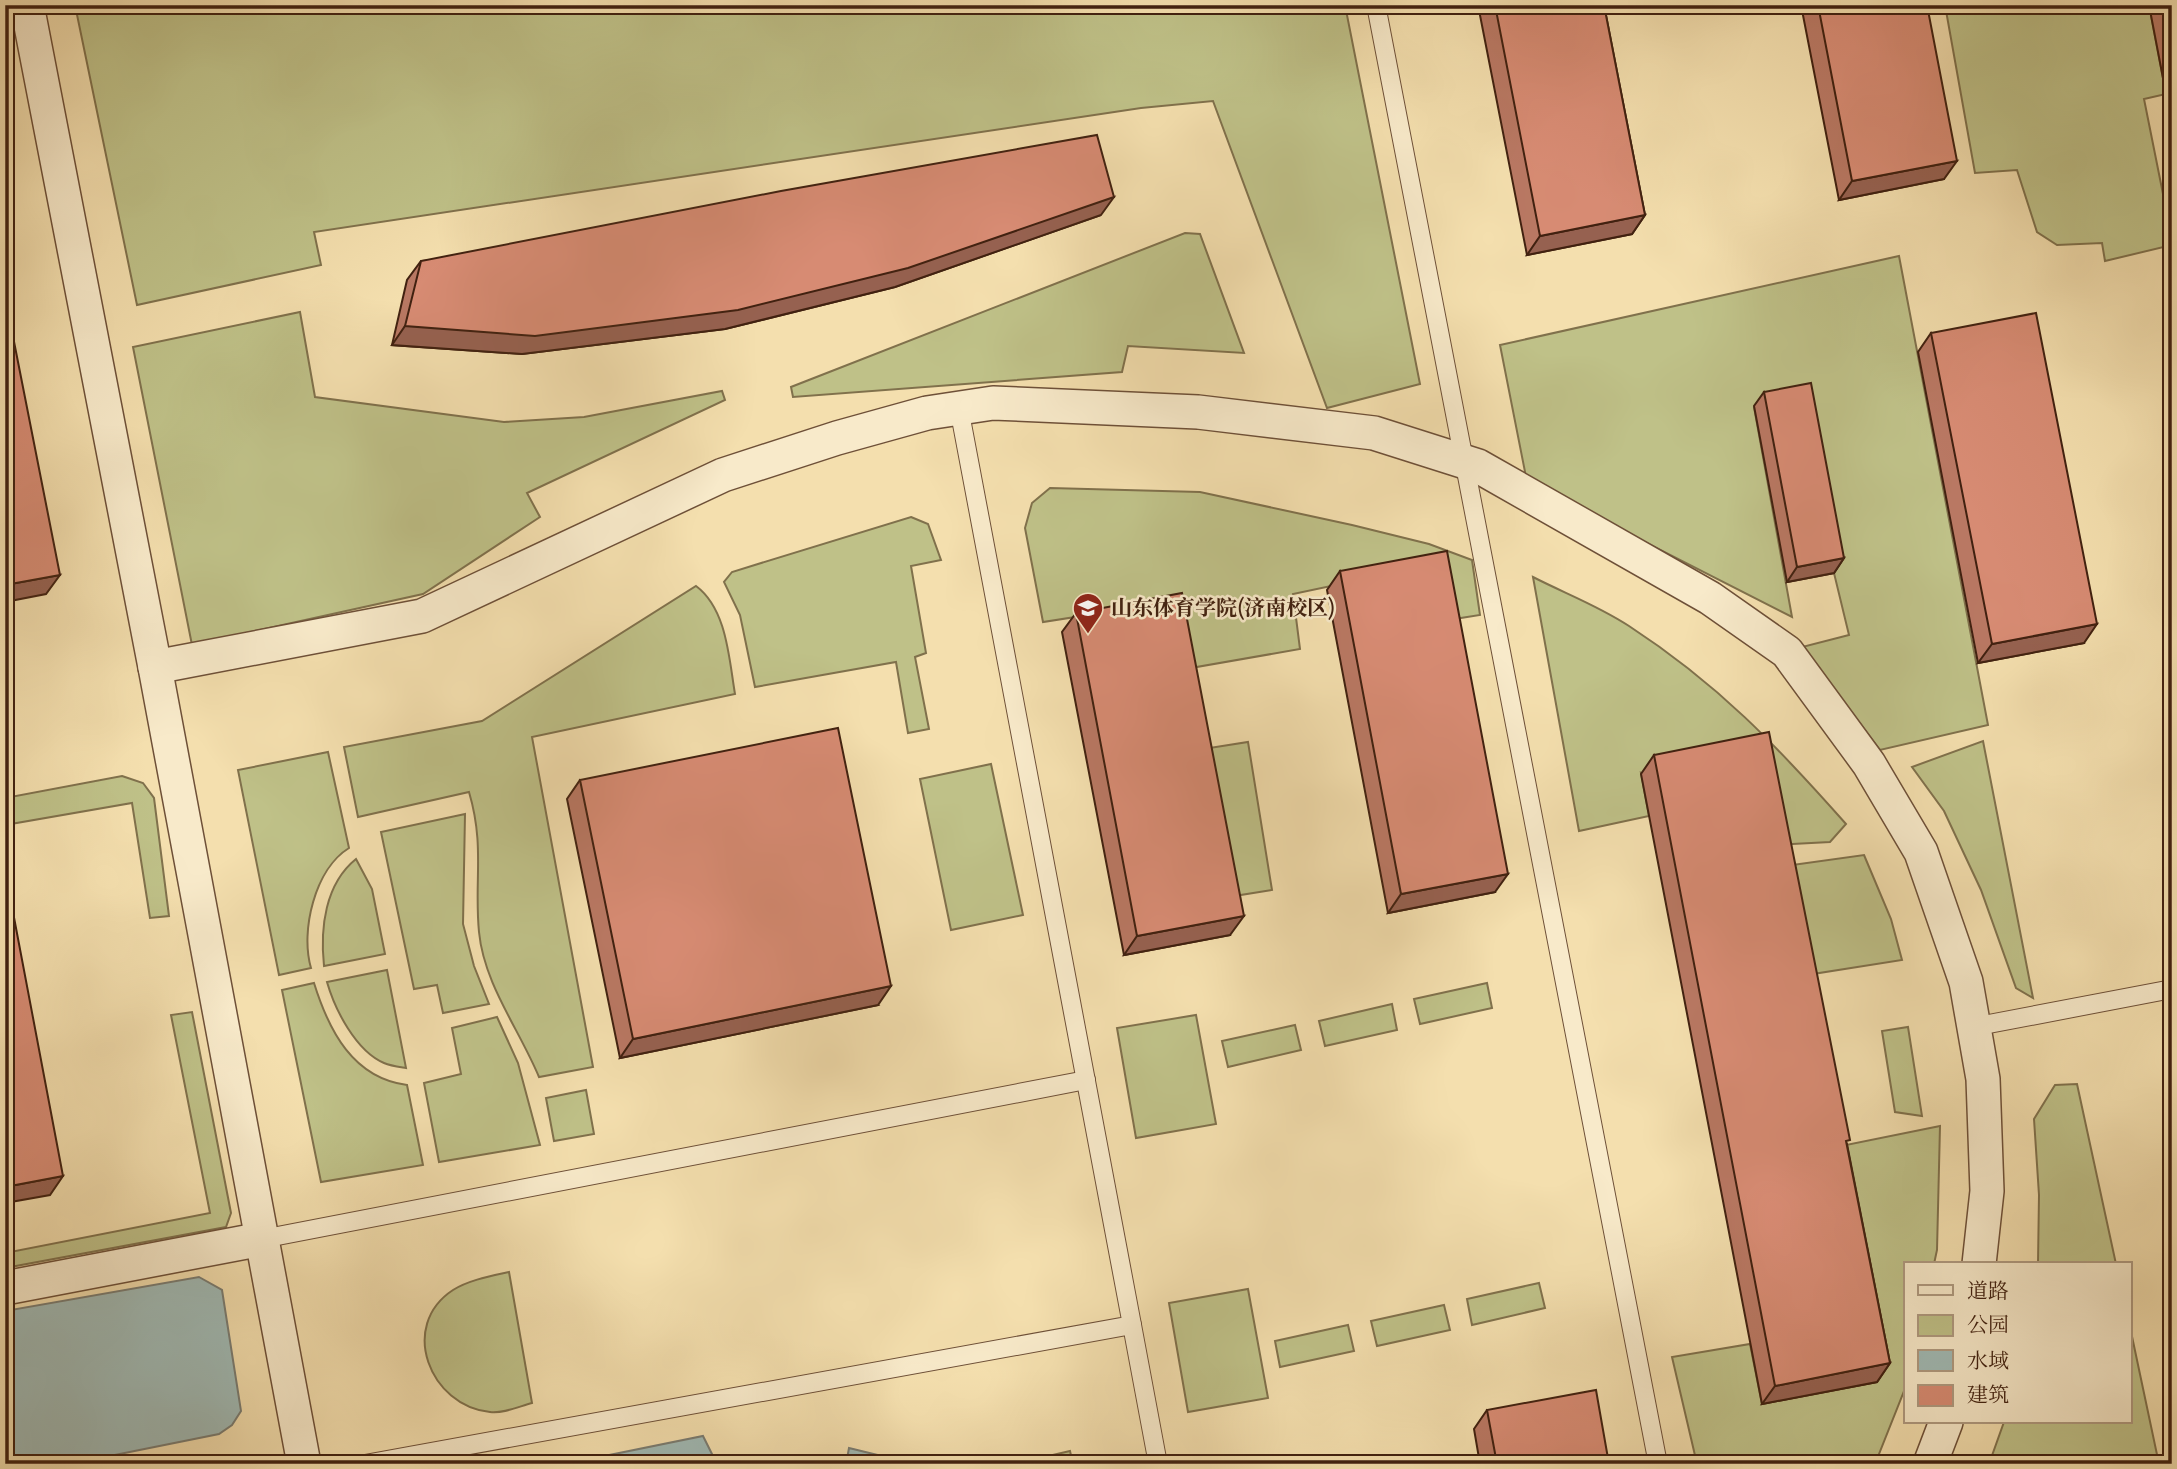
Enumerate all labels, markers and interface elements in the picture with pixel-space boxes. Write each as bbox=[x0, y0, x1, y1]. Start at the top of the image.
school or university icon: 山东体育学院(济南校区) bbox=[1071, 591, 1105, 635]
place label: 山东体育学院(济南校区) bbox=[1111, 594, 1335, 623]
legend bbox=[1904, 1262, 2132, 1424]
text: 道路 bbox=[1967, 1277, 2009, 1306]
text: 公园 bbox=[1967, 1311, 2009, 1340]
text: 水域 bbox=[1967, 1347, 2009, 1376]
text: 建筑 bbox=[1967, 1381, 2009, 1410]

